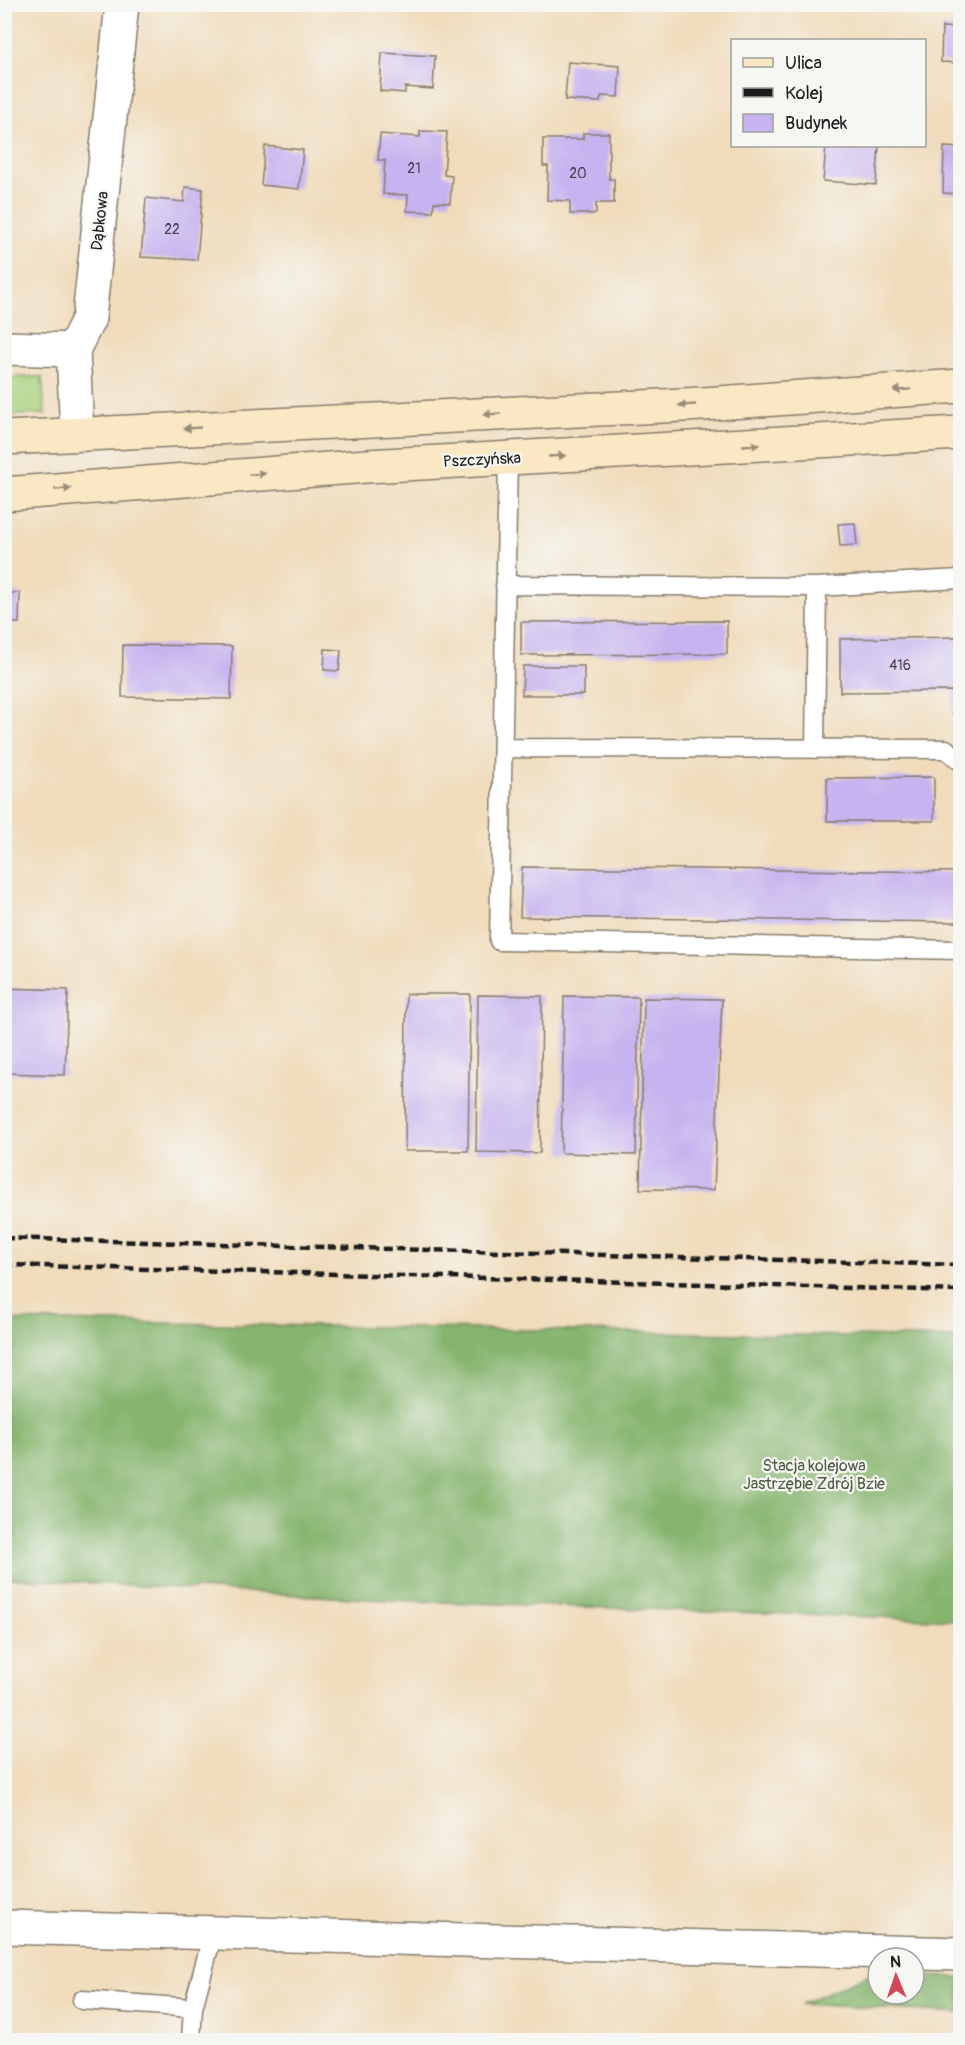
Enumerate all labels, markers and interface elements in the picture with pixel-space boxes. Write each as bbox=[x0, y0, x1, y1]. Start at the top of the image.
legend bbox=[731, 39, 926, 147]
text: Ulica bbox=[785, 52, 822, 75]
text: Kolej bbox=[785, 82, 823, 105]
text: Budynek bbox=[785, 112, 848, 135]
house number: 21 bbox=[407, 160, 421, 177]
house number: 20 bbox=[569, 165, 587, 182]
street label: Dąbkowa bbox=[87, 190, 113, 252]
house number: 22 bbox=[164, 221, 180, 238]
one-way arrow bbox=[893, 386, 912, 395]
one-way arrow bbox=[677, 401, 696, 410]
one-way arrow bbox=[482, 410, 501, 419]
one-way arrow bbox=[183, 424, 202, 433]
one-way arrow bbox=[742, 441, 761, 450]
street label: Pszczyńska bbox=[442, 448, 522, 472]
one-way arrow bbox=[547, 451, 566, 460]
one-way arrow bbox=[248, 470, 267, 479]
one-way arrow bbox=[53, 484, 72, 494]
house number: 416 bbox=[889, 657, 911, 674]
park label: Stacja kolejowa Jastrzębie Zdrój Bzie bbox=[743, 1456, 885, 1494]
north arrow bbox=[866, 1946, 926, 2006]
text: N bbox=[890, 1952, 901, 1972]

